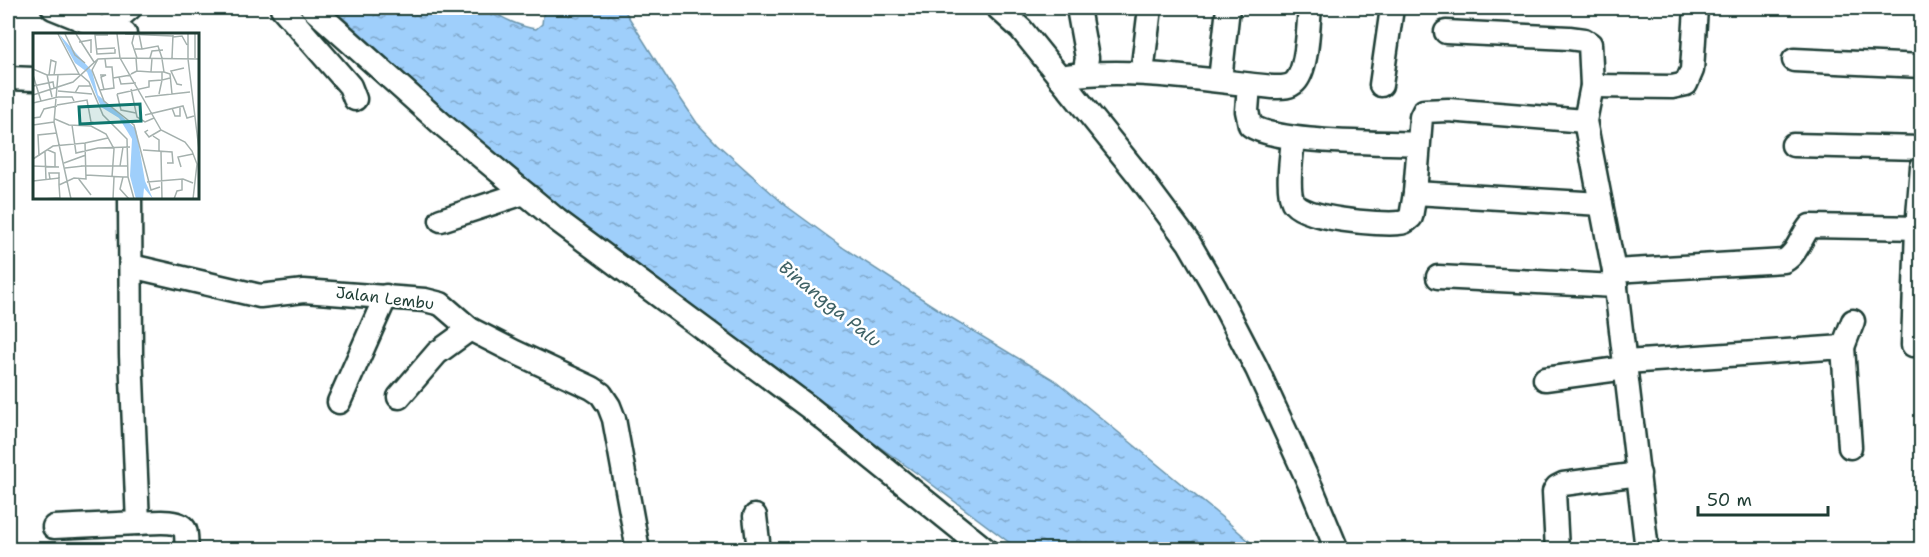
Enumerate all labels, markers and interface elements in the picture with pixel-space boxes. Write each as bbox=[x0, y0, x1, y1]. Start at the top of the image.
inset map bbox=[33, 33, 200, 200]
water label: Binangga Palu bbox=[774, 255, 886, 353]
street label: Jalan Lembu bbox=[335, 282, 435, 314]
scale bar bbox=[1698, 479, 1828, 517]
text: 50 m bbox=[1707, 488, 1752, 512]

